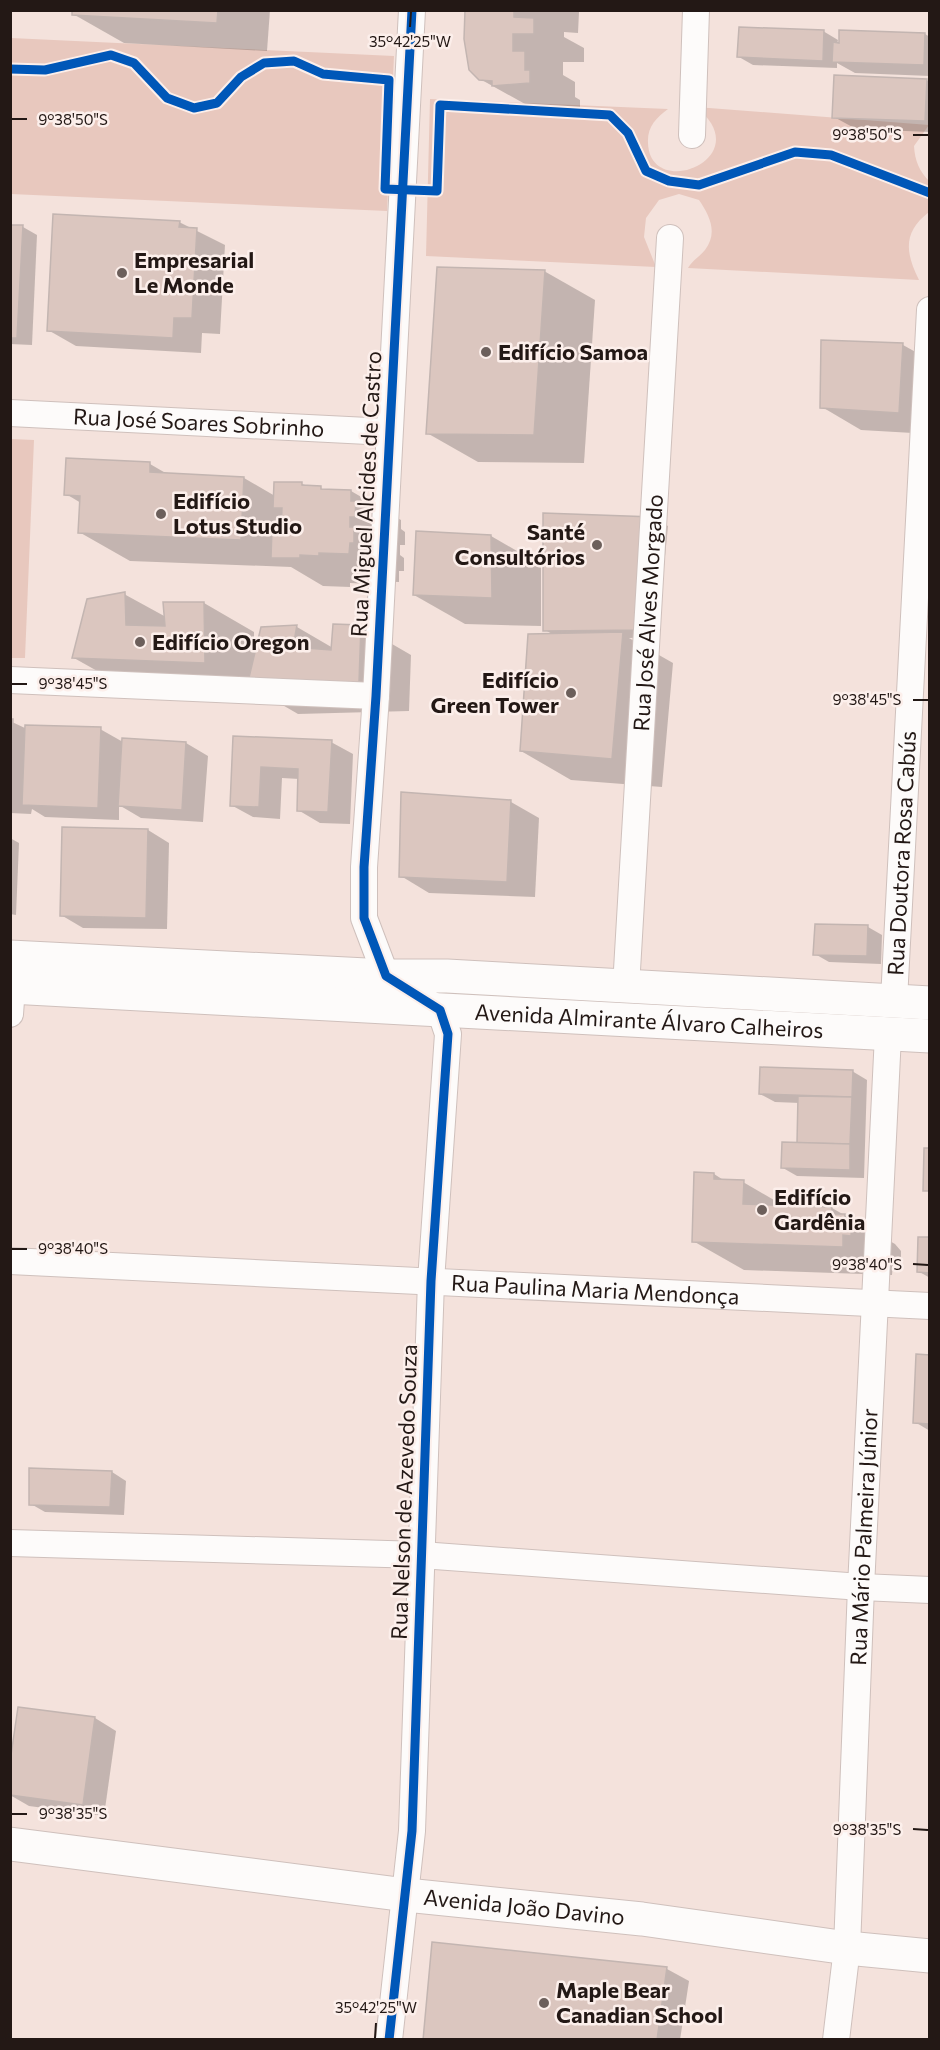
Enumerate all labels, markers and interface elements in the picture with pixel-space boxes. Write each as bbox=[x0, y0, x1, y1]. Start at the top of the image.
text: 35°42'25"W bbox=[369, 32, 451, 50]
text: 9°38'50"S bbox=[38, 110, 108, 128]
text: 9°38'50"S bbox=[832, 125, 902, 143]
place label: Empresarial Le Monde bbox=[134, 246, 254, 298]
marker: Empresarial Le Monde bbox=[115, 266, 129, 280]
place label: Edifício Samoa bbox=[498, 338, 648, 365]
marker: Edifício Samoa bbox=[479, 345, 493, 359]
street label: Rua Miguel Alcides de Castro bbox=[345, 350, 386, 638]
street label: Rua José Soares Sobrinho bbox=[72, 402, 325, 442]
place label: Edifício Lotus Studio bbox=[173, 487, 302, 539]
street label: Rua José Alves Morgado bbox=[627, 493, 668, 732]
marker: Edifício Lotus Studio bbox=[154, 507, 168, 521]
place label: Santé Consultórios bbox=[455, 518, 585, 570]
marker: Santé Consultórios bbox=[590, 538, 604, 552]
place label: Edifício Oregon bbox=[152, 628, 309, 655]
marker: Edifício Oregon bbox=[133, 635, 147, 649]
place label: Edifício Green Tower bbox=[430, 666, 559, 718]
text: 9°38'45"S bbox=[39, 674, 108, 692]
marker: Edifício Green Tower bbox=[564, 686, 578, 700]
text: 9°38'45"S bbox=[833, 690, 902, 708]
street label: Rua Doutora Rosa Cabús bbox=[881, 730, 921, 976]
street label: Avenida Almirante Álvaro Calheiros bbox=[474, 998, 824, 1043]
place label: Edifício Gardênia bbox=[774, 1183, 865, 1235]
marker: Edifício Gardênia bbox=[755, 1203, 769, 1217]
text: 9°38'40"S bbox=[38, 1239, 108, 1257]
text: 9°38'40"S bbox=[832, 1255, 902, 1273]
street label: Rua Paulina Maria Mendonça bbox=[451, 1269, 740, 1310]
street label: Rua Nelson de Azevedo Souza bbox=[385, 1344, 422, 1640]
street label: Rua Mário Palmeira Júnior bbox=[844, 1408, 883, 1666]
text: 9°38'35"S bbox=[39, 1804, 107, 1822]
text: 9°38'35"S bbox=[833, 1820, 901, 1838]
street label: Avenida João Davino bbox=[422, 1883, 626, 1930]
place label: Maple Bear Canadian School bbox=[556, 1976, 723, 2028]
marker: Maple Bear Canadian School bbox=[537, 1996, 551, 2010]
text: 35°42'25"W bbox=[335, 1998, 417, 2016]

